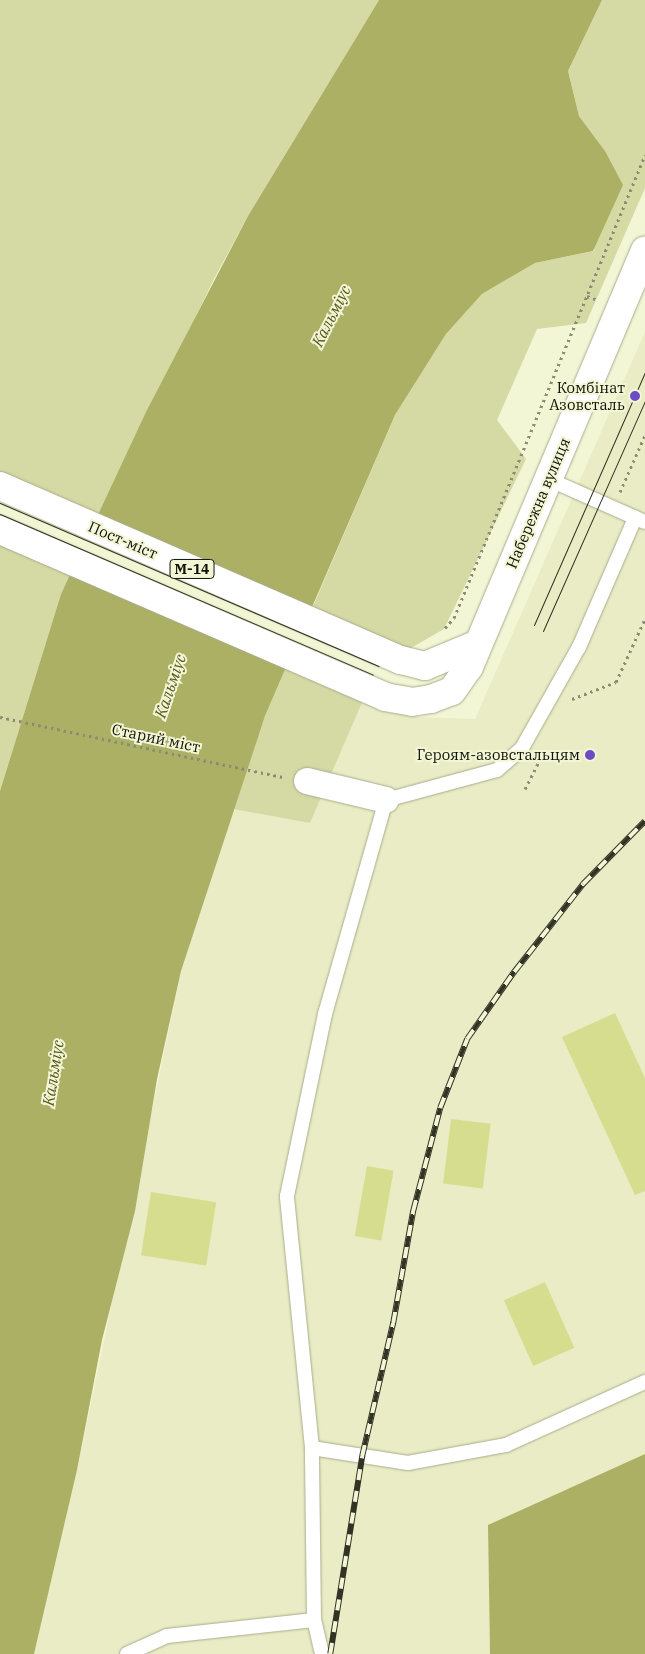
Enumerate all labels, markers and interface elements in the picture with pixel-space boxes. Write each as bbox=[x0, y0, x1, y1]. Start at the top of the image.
water label: Кальміус bbox=[307, 282, 355, 350]
place label: Комбінат Азовсталь bbox=[549, 378, 625, 413]
marker: Комбінат Азовсталь bbox=[629, 390, 641, 402]
street label: Набережна вулиця bbox=[502, 435, 574, 571]
street label: Пост-міст bbox=[86, 517, 160, 563]
road number: М-14 bbox=[170, 558, 214, 580]
water label: Кальміус bbox=[150, 652, 190, 720]
street label: Старий міст bbox=[110, 720, 202, 756]
place label: Героям-азовстальцям bbox=[417, 746, 580, 764]
marker: Героям-азовстальцям bbox=[584, 749, 596, 761]
water label: Кальміус bbox=[38, 1039, 68, 1107]

